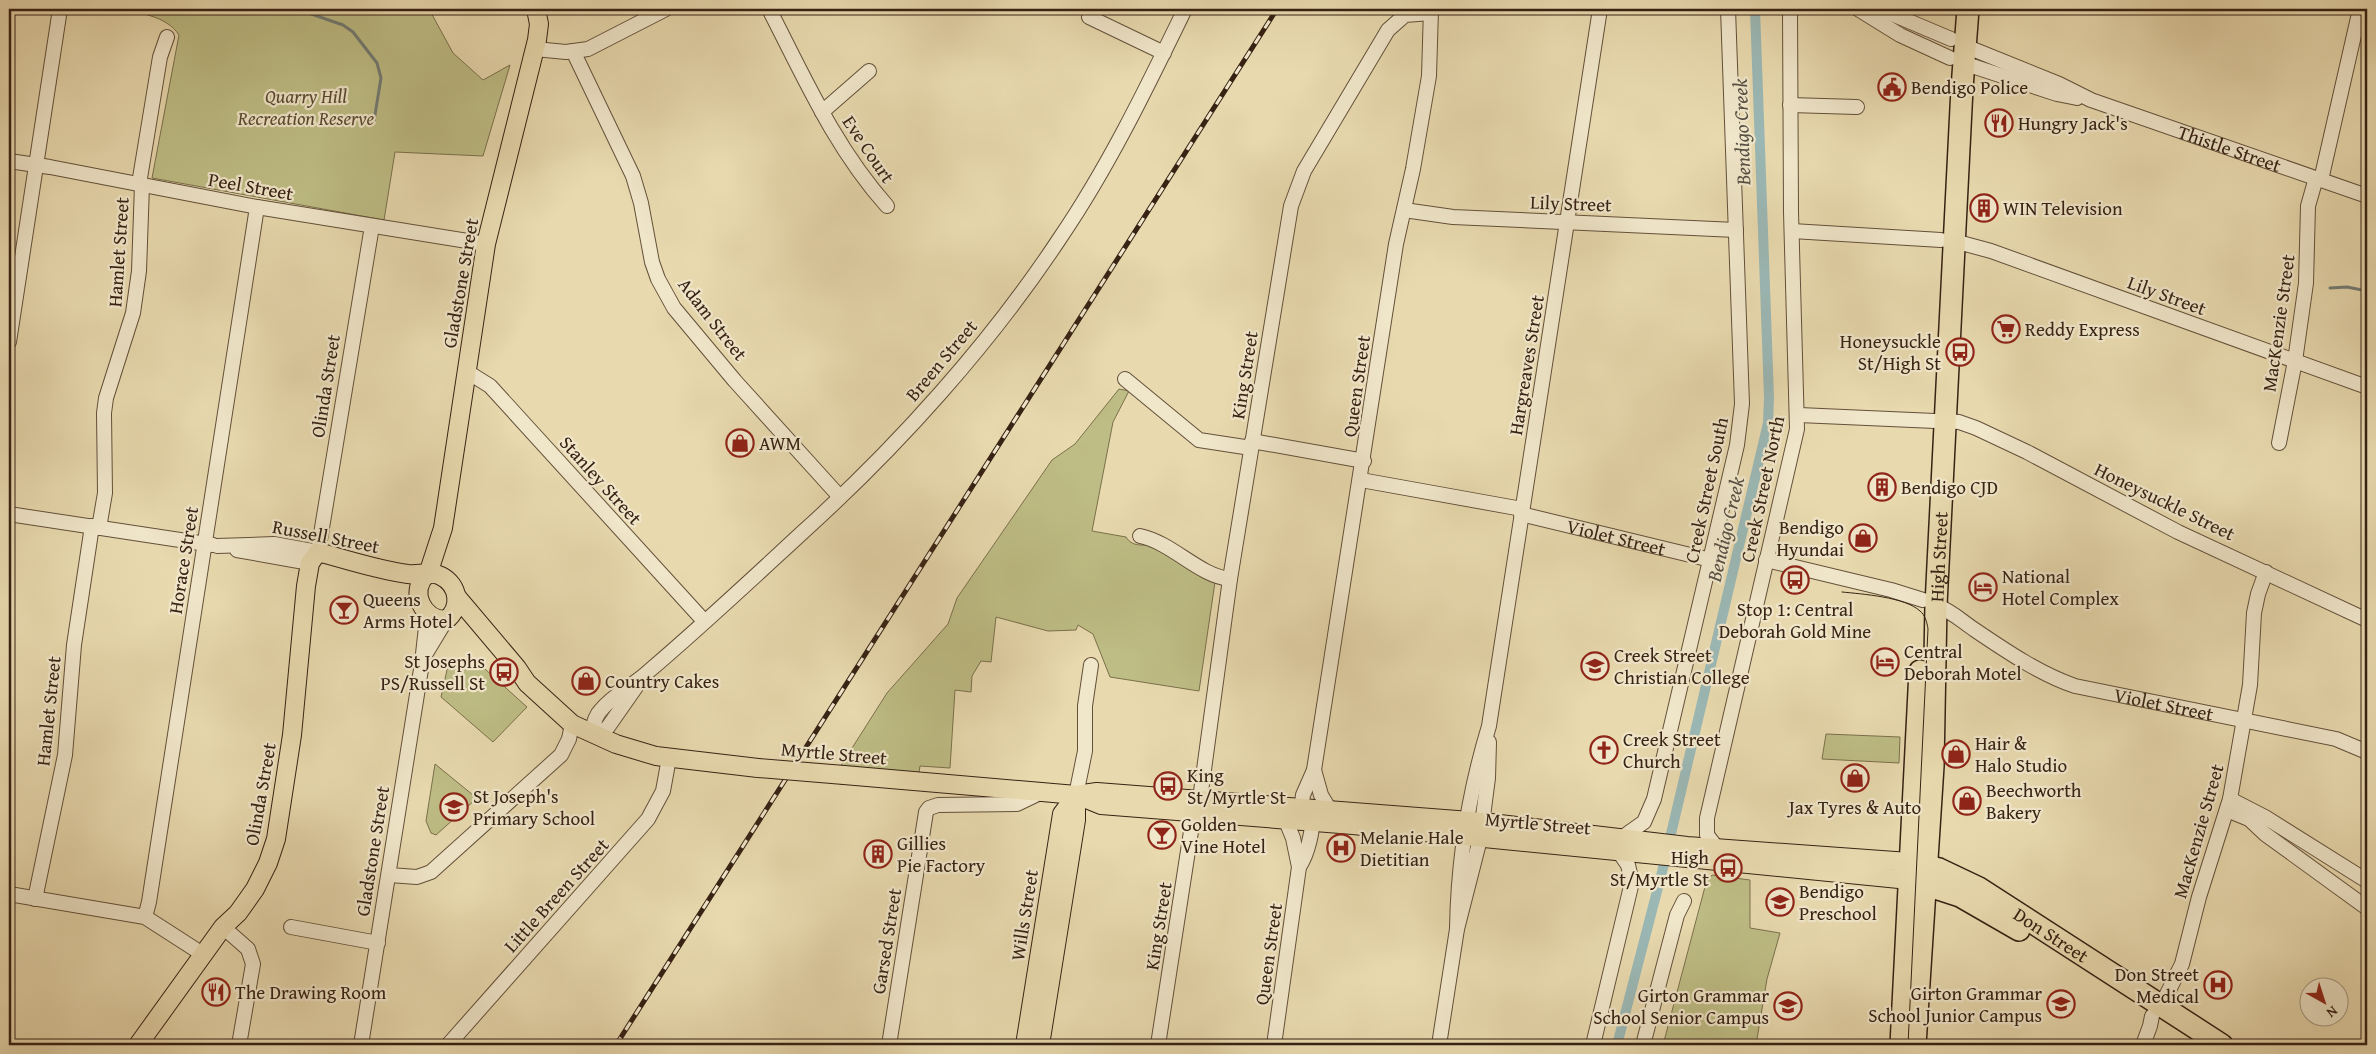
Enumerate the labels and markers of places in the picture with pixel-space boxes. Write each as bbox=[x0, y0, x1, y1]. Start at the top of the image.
public building icon: Bendigo Police bbox=[1877, 72, 1907, 102]
place label: Bendigo Police bbox=[1911, 73, 2028, 101]
restaurant icon: Hungry Jack's bbox=[1984, 108, 2014, 138]
place label: Hungry Jack's bbox=[2018, 109, 2128, 137]
building icon: WIN Television bbox=[1969, 193, 1999, 223]
place label: WIN Television bbox=[2003, 194, 2123, 222]
supermarket icon: Reddy Express bbox=[1991, 314, 2021, 344]
place label: Reddy Express bbox=[2025, 315, 2140, 343]
place label: Honeysuckle St/High St bbox=[1840, 327, 1941, 377]
bus stop icon: Honeysuckle St/High St bbox=[1945, 337, 1975, 367]
shop icon: AWM bbox=[725, 428, 755, 458]
place label: AWM bbox=[759, 429, 801, 457]
building icon: Bendigo CJD bbox=[1867, 472, 1897, 502]
place label: Bendigo CJD bbox=[1901, 473, 1998, 501]
place label: Bendigo Hyundai bbox=[1777, 513, 1844, 563]
shop icon: Bendigo Hyundai bbox=[1848, 523, 1878, 553]
place label: National Hotel Complex bbox=[2002, 562, 2119, 612]
bus stop icon: Stop 1: Central Deborah Gold Mine bbox=[1780, 565, 1810, 595]
hotel icon: National Hotel Complex bbox=[1968, 572, 1998, 602]
place label: Queens Arms Hotel bbox=[363, 585, 453, 635]
bar icon: Queens Arms Hotel bbox=[329, 595, 359, 625]
place label: Stop 1: Central Deborah Gold Mine bbox=[1719, 595, 1871, 645]
place label: Central Deborah Motel bbox=[1904, 637, 2022, 687]
place label: Creek Street Christian College bbox=[1614, 641, 1750, 691]
place label: St Josephs PS/Russell St bbox=[380, 647, 485, 697]
hotel icon: Central Deborah Motel bbox=[1870, 647, 1900, 677]
school or university icon: Creek Street Christian College bbox=[1580, 651, 1610, 681]
bus stop icon: St Josephs PS/Russell St bbox=[489, 657, 519, 687]
shop icon: Country Cakes bbox=[571, 666, 601, 696]
place label: Country Cakes bbox=[605, 667, 719, 695]
place label: Creek Street Church bbox=[1623, 725, 1721, 775]
place label: Hair & Halo Studio bbox=[1975, 729, 2067, 779]
church icon: Creek Street Church bbox=[1589, 735, 1619, 765]
shop icon: Hair & Halo Studio bbox=[1941, 739, 1971, 769]
place label: King St/Myrtle St bbox=[1187, 761, 1286, 811]
shop icon: Jax Tyres & Auto bbox=[1840, 763, 1870, 793]
bus stop icon: King St/Myrtle St bbox=[1153, 771, 1183, 801]
place label: Beechworth Bakery bbox=[1986, 776, 2082, 826]
place label: St Joseph's Primary School bbox=[473, 782, 595, 832]
shop icon: Beechworth Bakery bbox=[1952, 786, 1982, 816]
school or university icon: St Joseph's Primary School bbox=[439, 792, 469, 822]
place label: Jax Tyres & Auto bbox=[1787, 793, 1921, 821]
place label: Golden Vine Hotel bbox=[1181, 810, 1266, 860]
bar icon: Golden Vine Hotel bbox=[1147, 820, 1177, 850]
place label: Melanie Hale Dietitian bbox=[1360, 823, 1464, 873]
place label: Gillies Pie Factory bbox=[897, 829, 986, 879]
hospital icon: Melanie Hale Dietitian bbox=[1326, 833, 1356, 863]
building icon: Gillies Pie Factory bbox=[863, 839, 893, 869]
place label: High St/Myrtle St bbox=[1610, 843, 1709, 893]
bus stop icon: High St/Myrtle St bbox=[1713, 853, 1743, 883]
place label: Bendigo Preschool bbox=[1799, 877, 1877, 927]
school or university icon: Bendigo Preschool bbox=[1765, 887, 1795, 917]
place label: Don Street Medical bbox=[2115, 960, 2199, 1010]
hospital icon: Don Street Medical bbox=[2203, 970, 2233, 1000]
restaurant icon: The Drawing Room bbox=[201, 977, 231, 1007]
place label: The Drawing Room bbox=[235, 978, 387, 1006]
place label: Girton Grammar School Junior Campus bbox=[1868, 979, 2042, 1029]
place label: Girton Grammar School Senior Campus bbox=[1593, 981, 1769, 1031]
school or university icon: Girton Grammar School Junior Campus bbox=[2046, 989, 2076, 1019]
school or university icon: Girton Grammar School Senior Campus bbox=[1773, 991, 1803, 1021]

